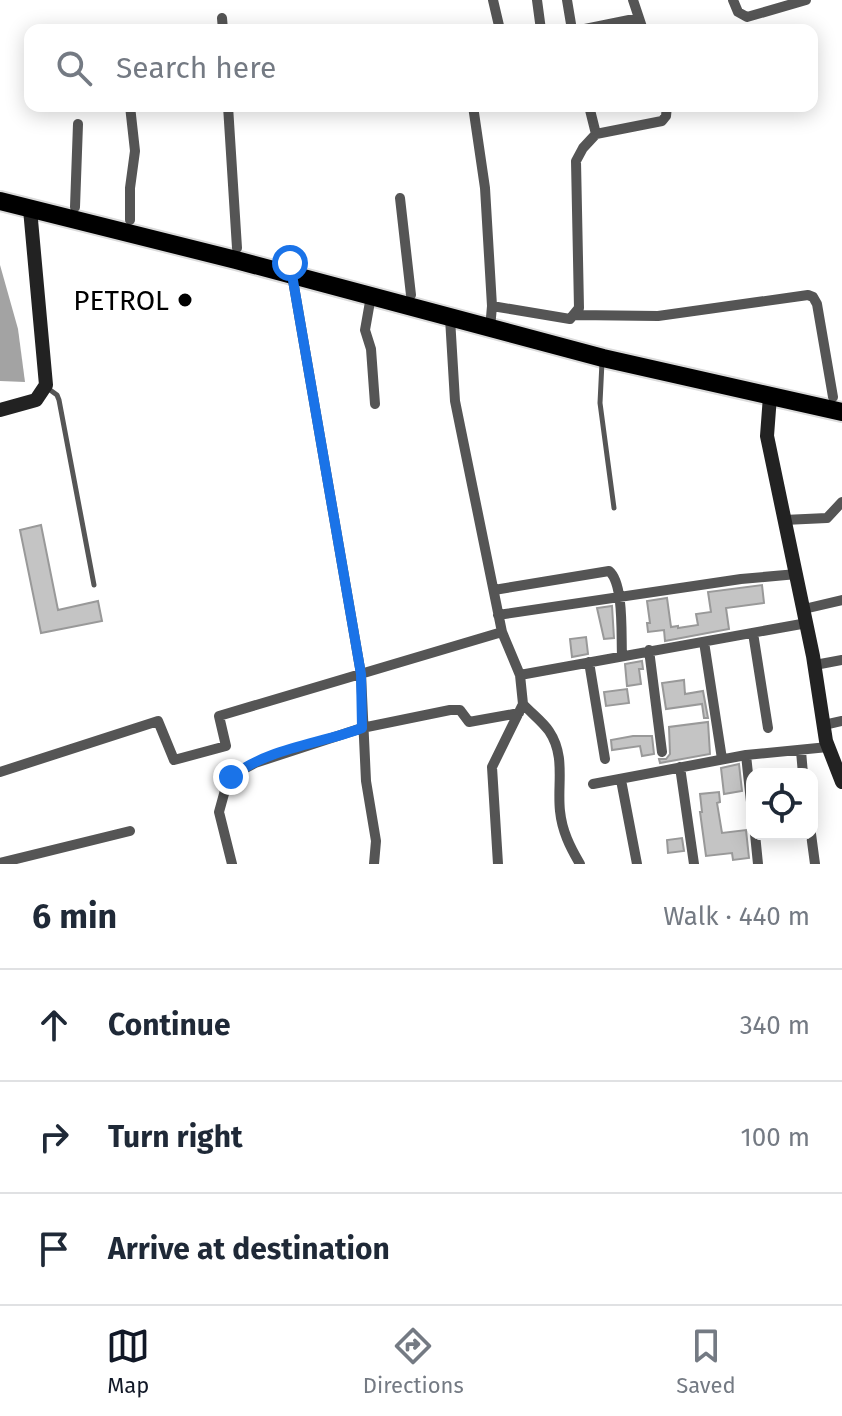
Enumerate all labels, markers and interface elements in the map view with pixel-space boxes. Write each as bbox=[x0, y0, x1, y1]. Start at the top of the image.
search box bbox=[24, 24, 818, 112]
icon: search bbox=[52, 46, 96, 90]
text: Search here bbox=[116, 50, 276, 86]
route start bbox=[272, 245, 308, 281]
place label: PETROL bbox=[73, 284, 169, 317]
marker: PETROL bbox=[176, 291, 194, 309]
route end bbox=[213, 759, 249, 795]
map controls bbox=[746, 768, 818, 840]
button: locate bbox=[746, 768, 818, 840]
text: 6 min bbox=[32, 896, 117, 937]
text: Walk · 440 m bbox=[663, 901, 810, 932]
icon: ahead bbox=[32, 1003, 76, 1047]
text: Continue bbox=[108, 1007, 231, 1043]
text: 340 m bbox=[740, 1010, 810, 1041]
icon: right bbox=[32, 1115, 76, 1159]
text: Turn right bbox=[108, 1119, 243, 1155]
text: 100 m bbox=[741, 1122, 810, 1153]
icon: arrive bbox=[32, 1227, 76, 1271]
text: Arrive at destination bbox=[108, 1231, 390, 1267]
tab: Map bbox=[106, 1324, 150, 1399]
tab: Directions bbox=[363, 1324, 464, 1399]
tab: Saved bbox=[676, 1324, 736, 1399]

